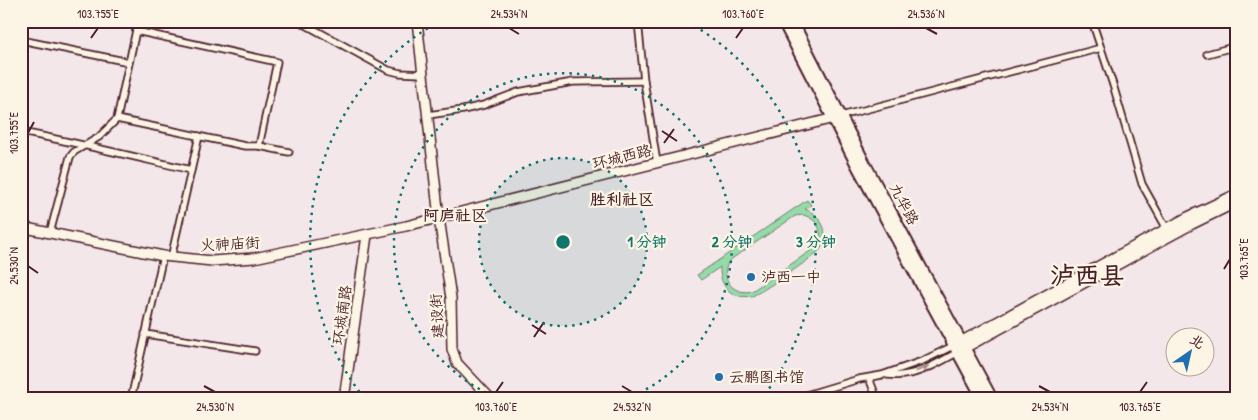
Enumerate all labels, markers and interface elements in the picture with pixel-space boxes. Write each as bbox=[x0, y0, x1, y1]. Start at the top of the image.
text: 103.755°E bbox=[77, 5, 120, 22]
text: 24.534°N bbox=[491, 5, 527, 22]
text: 103.760°E bbox=[722, 5, 765, 22]
text: 24.536°N bbox=[907, 5, 945, 22]
text: 103.755°E bbox=[5, 111, 22, 154]
street label: 环城西路 bbox=[590, 139, 654, 174]
street label: 九华路 bbox=[885, 179, 924, 229]
district label: 胜利社区 bbox=[590, 188, 654, 210]
district label: 阿庐社区 bbox=[423, 204, 487, 226]
street label: 火神庙街 bbox=[199, 231, 260, 256]
text: 1 分钟 bbox=[628, 231, 666, 252]
text: 2 分钟 bbox=[712, 231, 752, 252]
text: 3 分钟 bbox=[796, 231, 836, 252]
centre of rings bbox=[554, 233, 572, 251]
text: 103.765°E bbox=[1235, 238, 1252, 280]
text: 24.530°N bbox=[5, 247, 22, 285]
district label: 泸西县 bbox=[1049, 258, 1125, 292]
place label: 泸西一中 bbox=[761, 266, 821, 287]
marker: 泸西一中 bbox=[745, 271, 757, 283]
street label: 环城南路 bbox=[327, 284, 356, 346]
street label: 建设街 bbox=[425, 293, 448, 339]
north arrow bbox=[1166, 328, 1216, 378]
text: 北 bbox=[1186, 329, 1209, 353]
one-way arrow bbox=[915, 365, 930, 373]
place label: 云鹏图书馆 bbox=[729, 366, 804, 387]
marker: 云鹏图书馆 bbox=[713, 371, 725, 383]
text: 24.530°N bbox=[196, 398, 234, 415]
text: 103.760°E bbox=[475, 398, 518, 415]
text: 24.532°N bbox=[613, 398, 651, 415]
text: 24.534°N bbox=[1032, 398, 1068, 415]
text: 103.765°E bbox=[1119, 398, 1161, 415]

